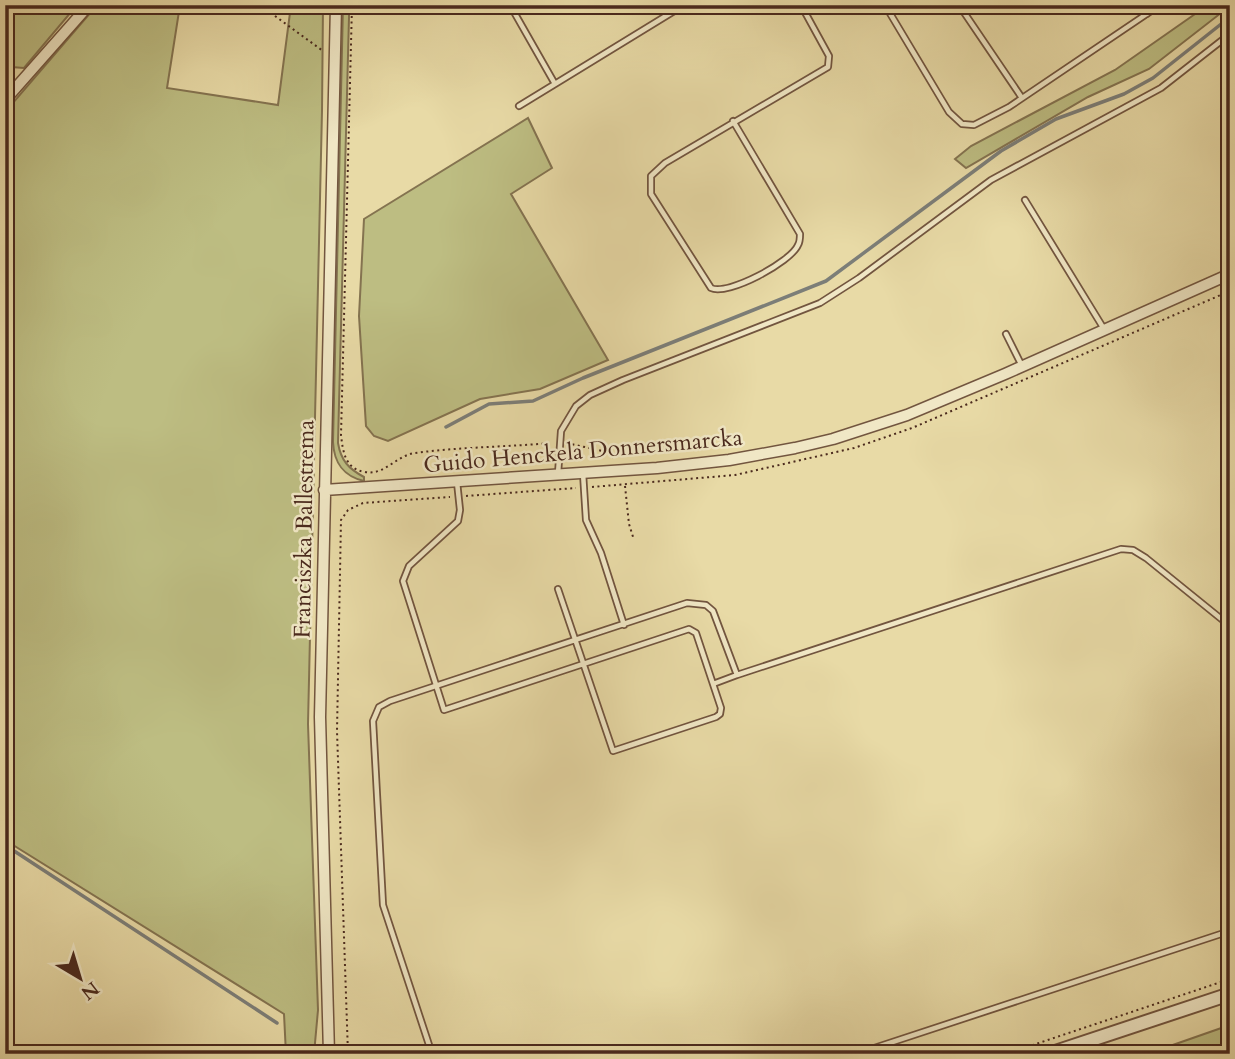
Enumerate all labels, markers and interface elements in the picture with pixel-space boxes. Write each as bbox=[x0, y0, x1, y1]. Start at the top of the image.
street label: Franciszka Ballestrema bbox=[287, 419, 321, 639]
street label: Guido Henckela Donnersmarcka bbox=[422, 422, 744, 480]
north arrow bbox=[46, 944, 116, 1014]
text: N bbox=[75, 975, 104, 1006]

